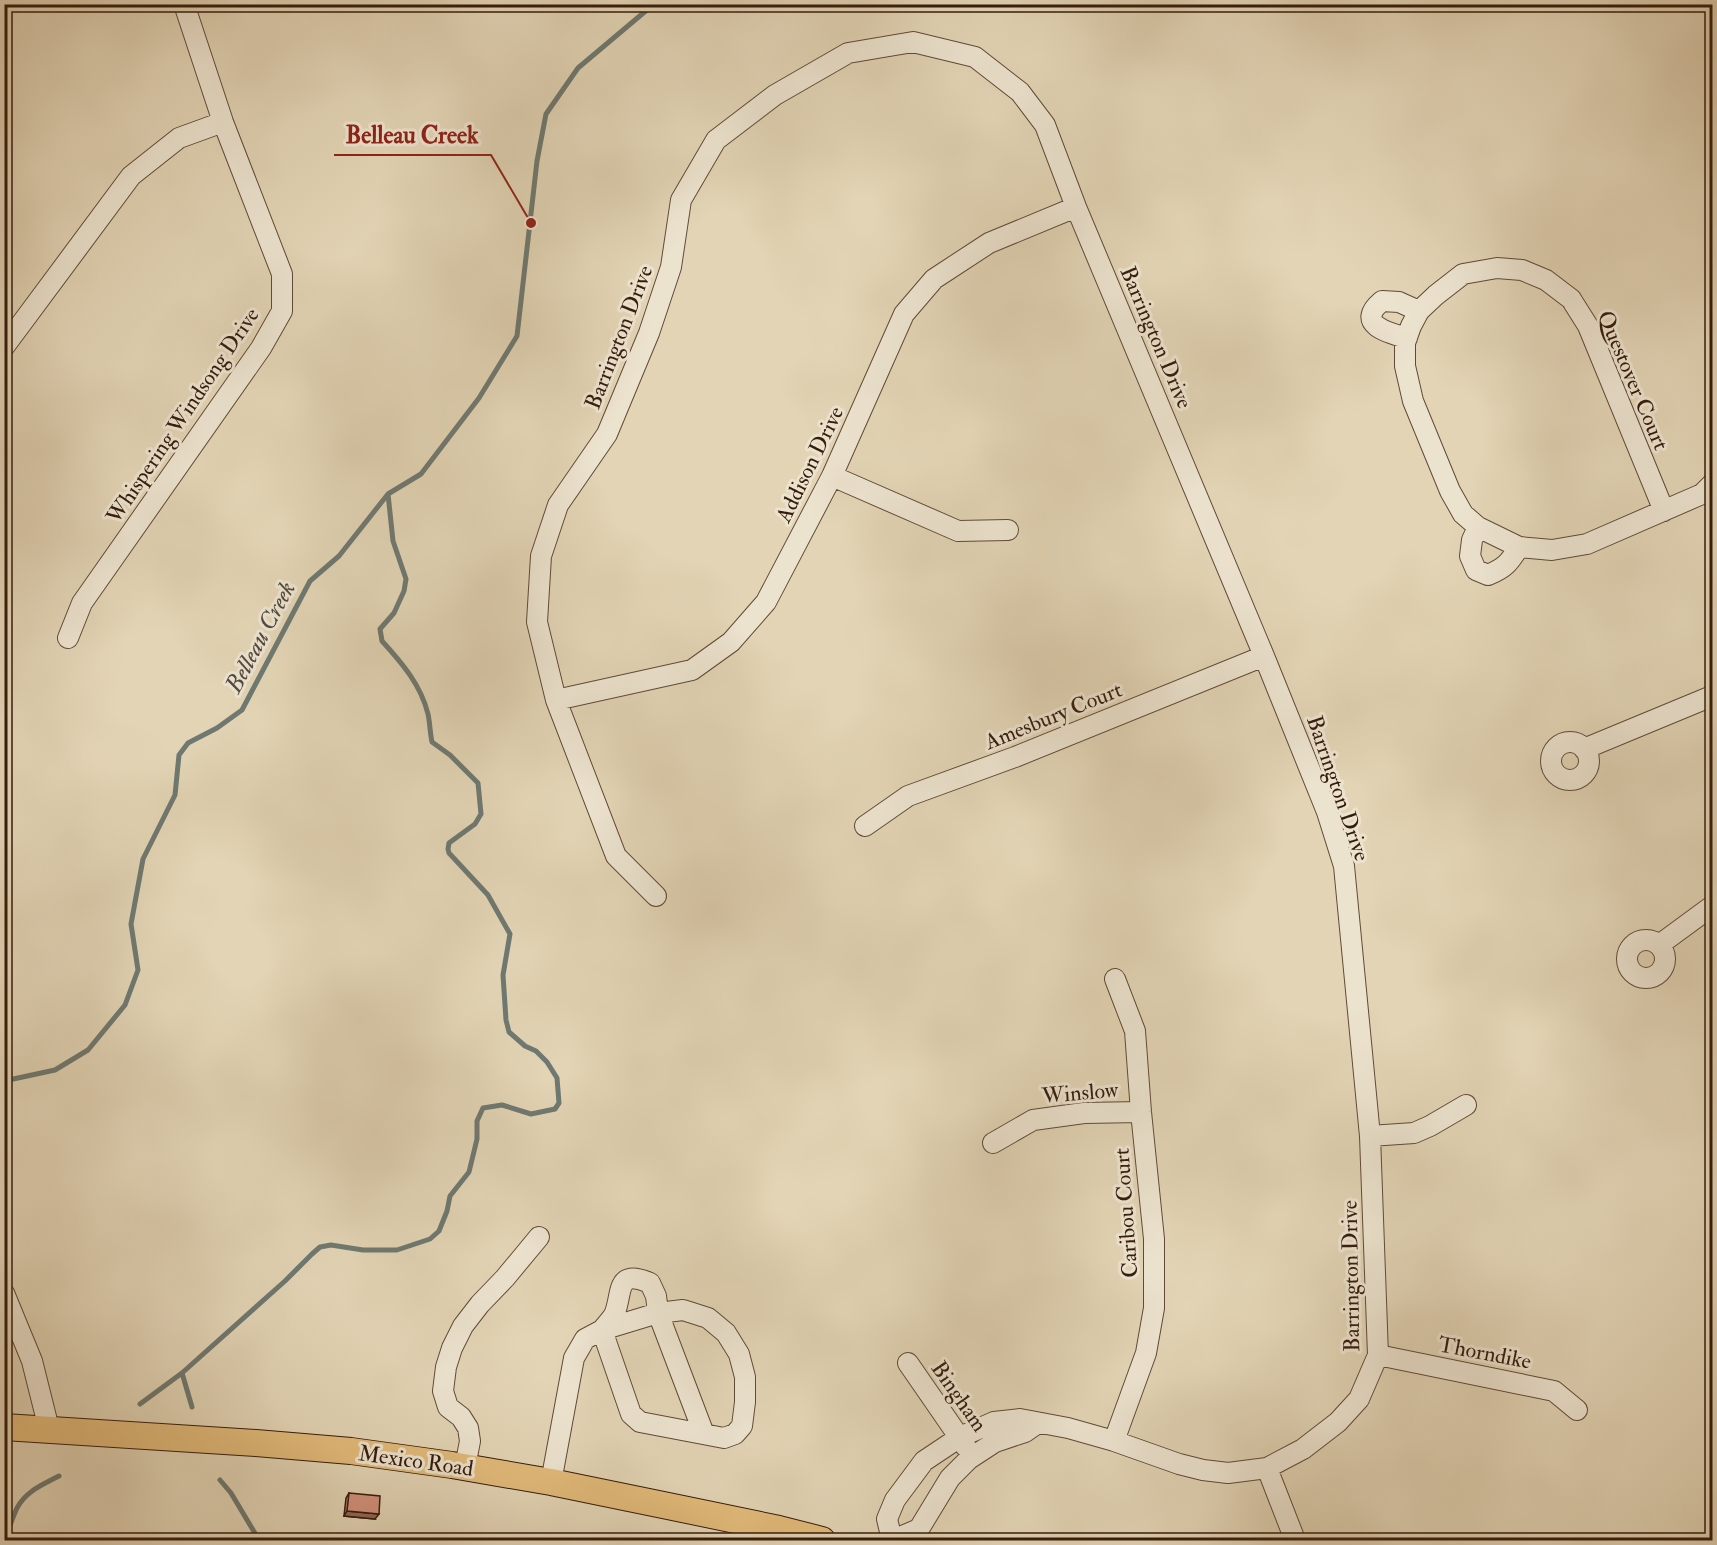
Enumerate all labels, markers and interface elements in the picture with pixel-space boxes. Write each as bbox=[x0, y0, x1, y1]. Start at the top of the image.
callout: Belleau Creek bbox=[334, 113, 491, 155]
text: Belleau Creek bbox=[345, 120, 479, 151]
street label: Barrington Drive bbox=[579, 261, 659, 413]
street label: Barrington Drive bbox=[1114, 262, 1199, 413]
street label: Whispering Windsong Drive bbox=[100, 302, 266, 530]
street label: Questover Court bbox=[1591, 306, 1675, 454]
street label: Addison Drive bbox=[769, 402, 850, 528]
water label: Belleau Creek bbox=[218, 576, 303, 699]
street label: Amesbury Court bbox=[980, 676, 1126, 757]
street label: Barrington Drive bbox=[1300, 712, 1376, 865]
street label: Winslow bbox=[1040, 1076, 1120, 1110]
street label: Caribou Court bbox=[1108, 1147, 1144, 1279]
street label: Barrington Drive bbox=[1336, 1200, 1366, 1352]
street label: Thorndike bbox=[1436, 1330, 1534, 1376]
street label: Bingham bbox=[925, 1356, 994, 1437]
street label: Mexico Road bbox=[357, 1439, 475, 1483]

